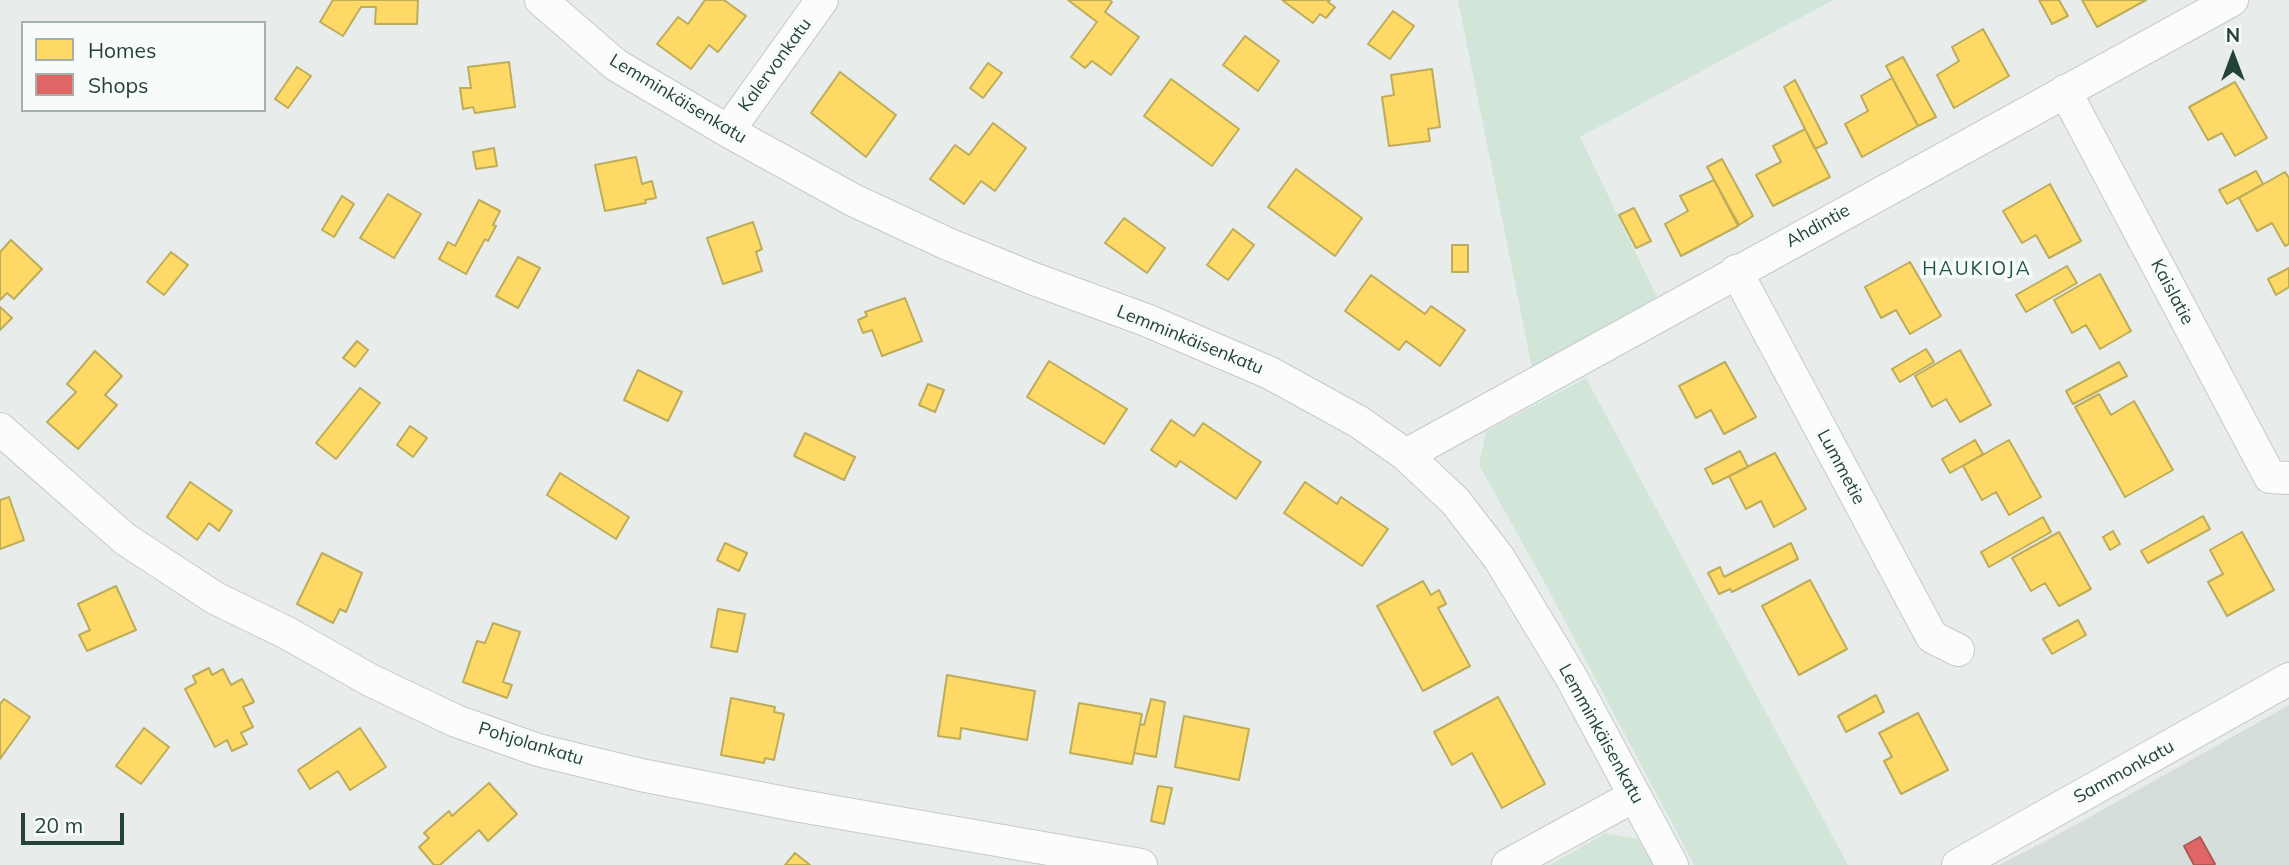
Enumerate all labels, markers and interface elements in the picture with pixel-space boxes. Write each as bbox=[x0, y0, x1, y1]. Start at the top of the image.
street label: Kalervonkatu bbox=[734, 14, 816, 116]
legend bbox=[21, 21, 266, 112]
north arrow bbox=[2198, 21, 2268, 91]
text: N bbox=[2226, 23, 2240, 47]
text: Homes bbox=[88, 37, 156, 63]
street label: Lemminkäisenkatu bbox=[605, 50, 751, 148]
text: Shops bbox=[88, 72, 148, 98]
street label: Ahdintie bbox=[1782, 200, 1854, 252]
street label: Kaislatie bbox=[2146, 256, 2198, 328]
district label: HAUKIOJA bbox=[1923, 258, 2031, 280]
street label: Lemminkäisenkatu bbox=[1114, 301, 1266, 379]
street label: Lummetie bbox=[1812, 426, 1870, 508]
street label: Lemminkäisenkatu bbox=[1554, 660, 1648, 808]
street label: Pohjolankatu bbox=[476, 718, 586, 770]
street label: Sammonkatu bbox=[2070, 736, 2178, 808]
scale bar bbox=[24, 798, 128, 842]
text: 20 m bbox=[34, 812, 83, 838]

